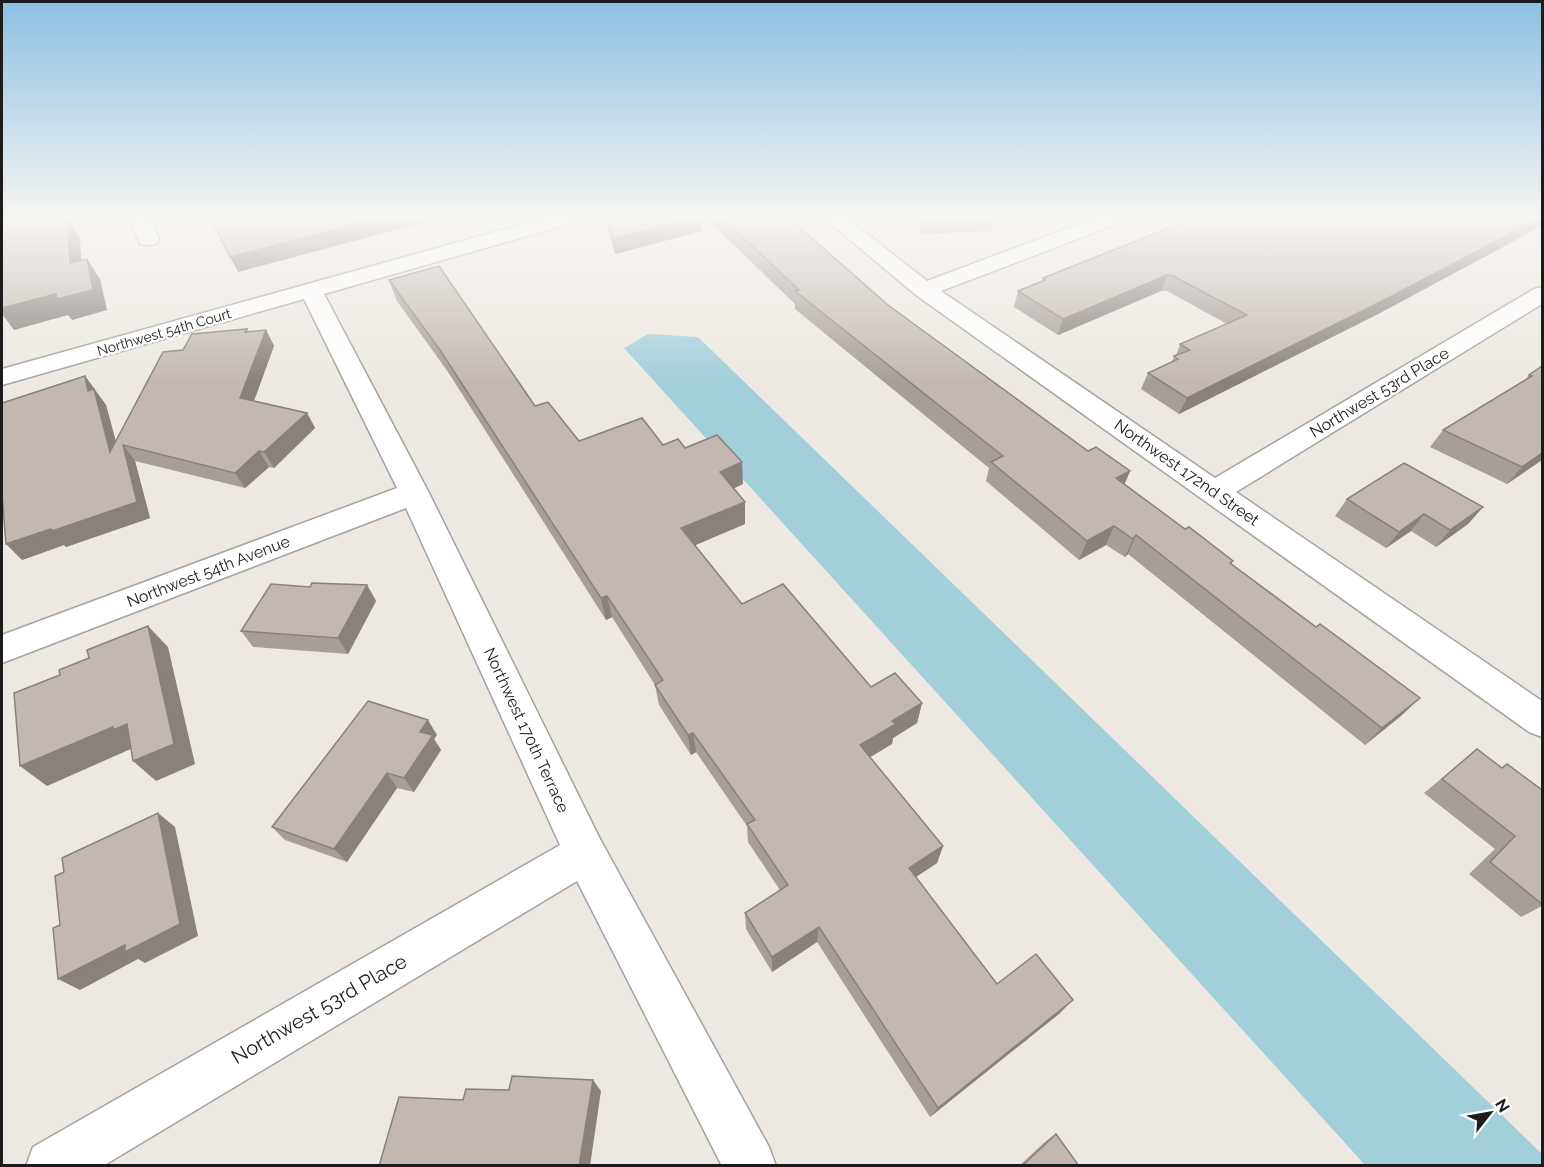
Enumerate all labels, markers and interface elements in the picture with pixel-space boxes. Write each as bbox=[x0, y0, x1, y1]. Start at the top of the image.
street label: Northwest 54th Court bbox=[95, 305, 233, 359]
street label: Northwest 53rd Place bbox=[1306, 343, 1452, 442]
street label: Northwest 172nd Street bbox=[1111, 415, 1263, 530]
street label: Northwest 54th Avenue bbox=[124, 532, 292, 611]
street label: Northwest 170th Terrace bbox=[480, 645, 573, 816]
street label: Northwest 53rd Place bbox=[227, 949, 411, 1069]
north arrow bbox=[1460, 1083, 1520, 1143]
text: N bbox=[1491, 1095, 1514, 1116]

